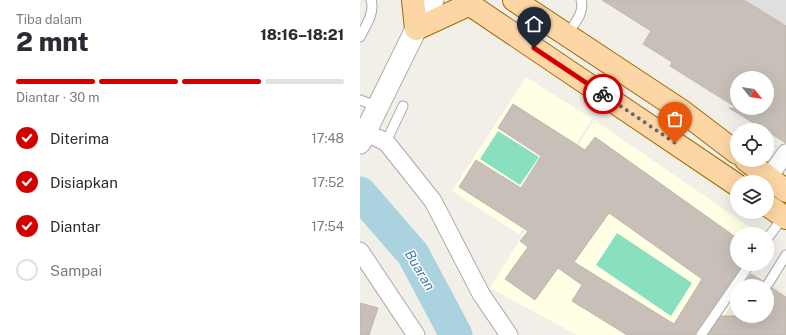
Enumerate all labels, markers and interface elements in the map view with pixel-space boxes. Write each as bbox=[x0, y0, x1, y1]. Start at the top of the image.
pin bbox=[517, 7.0, 551, 48]
text: Tiba dalam bbox=[16, 12, 82, 27]
icon: home bbox=[523, 13, 545, 35]
text: 2 mnt bbox=[16, 26, 89, 57]
text: 18:16–18:21 bbox=[260, 26, 344, 43]
north arrow bbox=[730, 71, 774, 115]
map controls bbox=[730, 71, 774, 323]
courier bbox=[583, 74, 623, 114]
icon: bike bbox=[592, 83, 614, 105]
text: Diantar · 30 m bbox=[16, 90, 100, 105]
pin bbox=[658, 102, 692, 143]
icon: bag bbox=[664, 108, 686, 130]
button: locate bbox=[730, 123, 774, 167]
icon: check bbox=[16, 127, 38, 149]
text: Diterima bbox=[50, 130, 109, 147]
text: 17:48 bbox=[311, 131, 344, 146]
icon: check bbox=[16, 171, 38, 193]
text: Disiapkan bbox=[50, 174, 118, 191]
text: 17:52 bbox=[312, 175, 344, 190]
button: layers bbox=[730, 175, 774, 219]
icon: check bbox=[16, 215, 38, 237]
text: Diantar bbox=[50, 218, 101, 235]
text: 17:54 bbox=[311, 219, 344, 234]
button: + bbox=[730, 227, 774, 271]
water label: Buaran bbox=[402, 247, 438, 293]
text: Sampai bbox=[50, 262, 102, 279]
button: − bbox=[730, 279, 774, 323]

